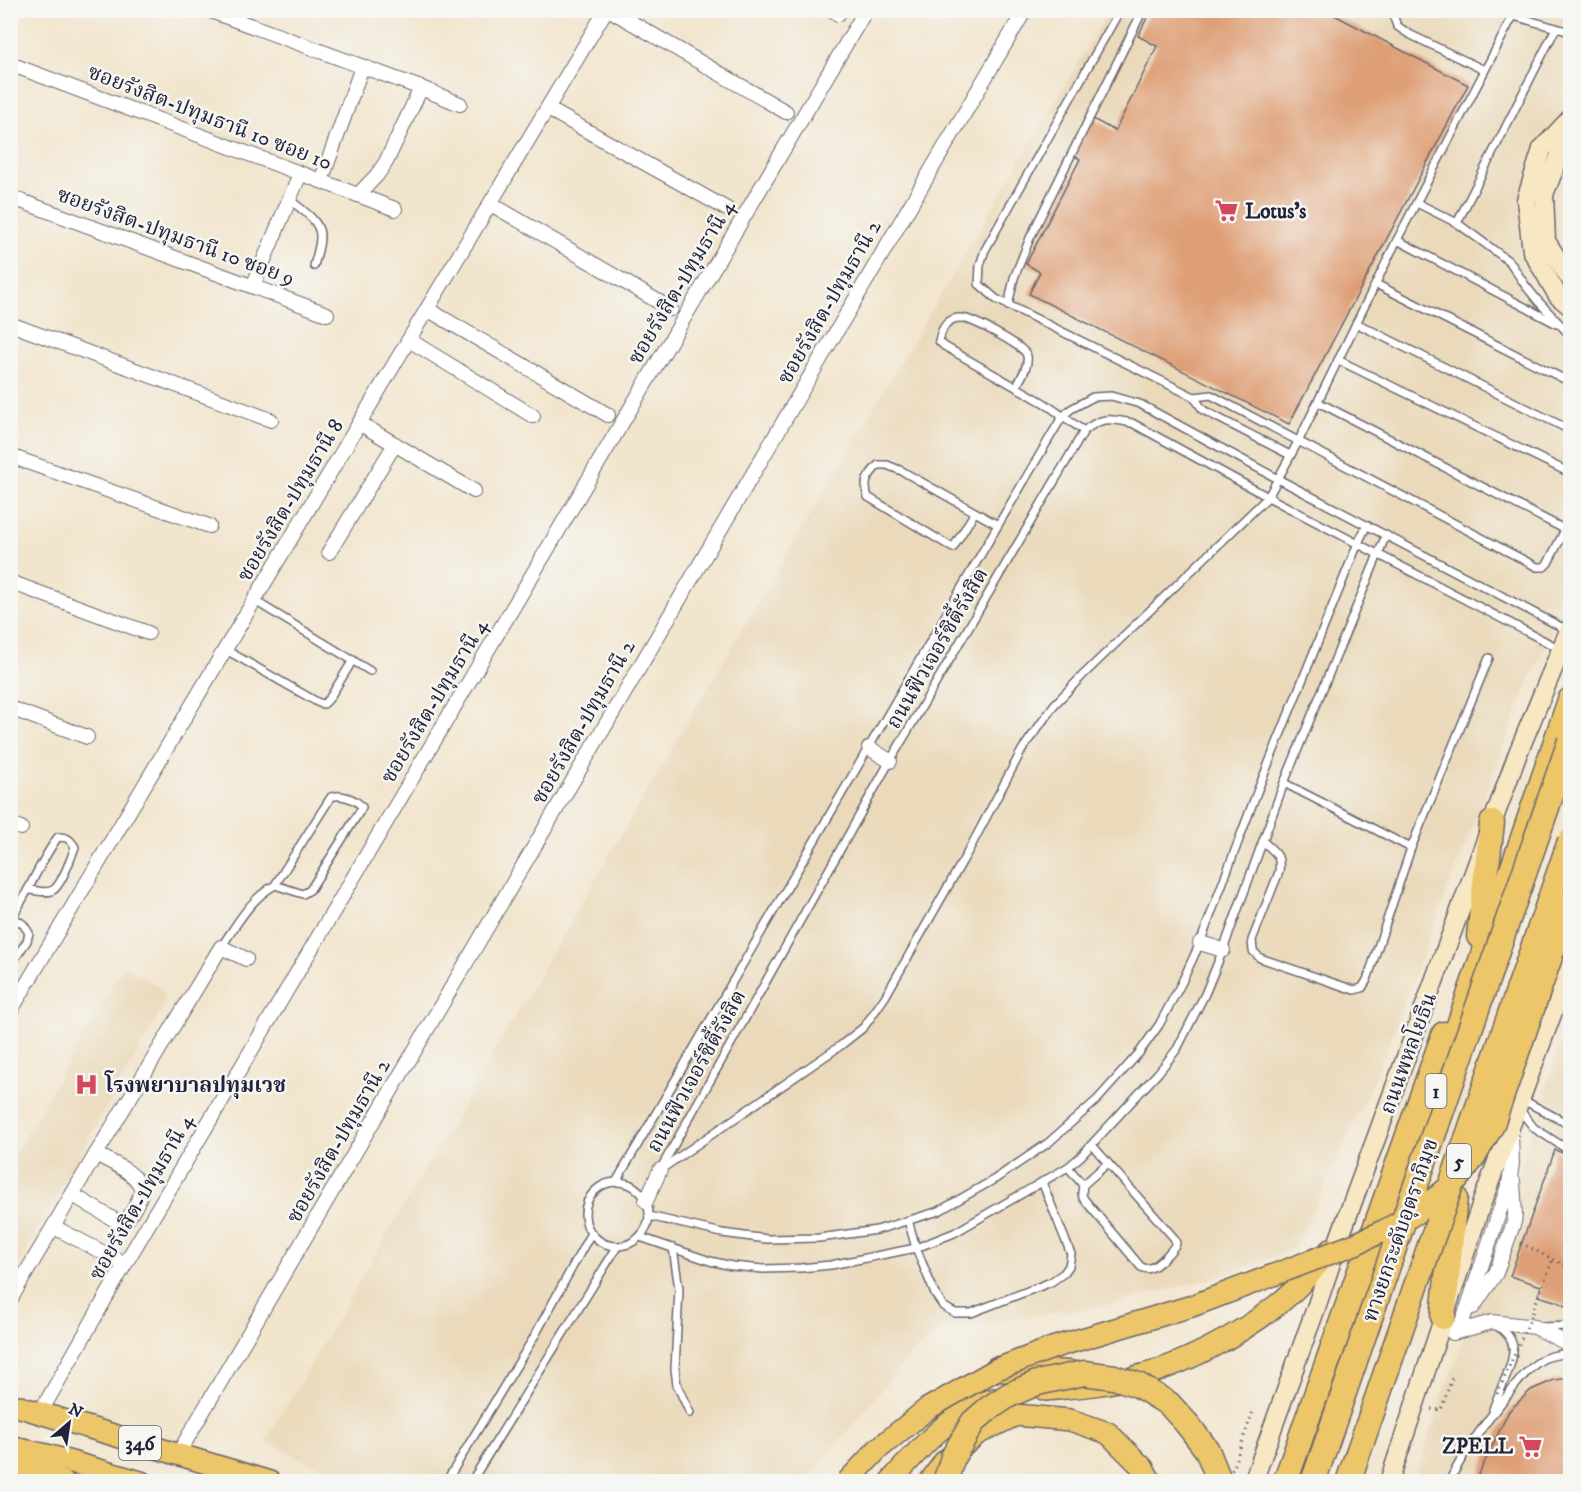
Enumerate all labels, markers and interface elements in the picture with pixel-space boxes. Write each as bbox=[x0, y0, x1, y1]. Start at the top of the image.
street label: ซอยรังสิต-ปทุมธานี 10 ซอย 10 bbox=[84, 59, 335, 176]
street label: ซอยรังสิต-ปทุมธานี 10 ซอย 9 bbox=[53, 182, 298, 292]
street label: ซอยรังสิต-ปทุมธานี 4 bbox=[623, 195, 742, 369]
supermarket icon: Lotus's bbox=[1214, 198, 1240, 224]
place label: Lotus's bbox=[1245, 199, 1306, 225]
street label: ซอยรังสิต-ปทุมธานี 2 bbox=[772, 215, 888, 389]
street label: ซอยรังสิต-ปทุมธานี 8 bbox=[232, 414, 350, 587]
street label: ถนนฟิวเจอร์ซิตี้รังสิต bbox=[878, 561, 995, 734]
street label: ซอยรังสิต-ปทุมธานี 4 bbox=[376, 614, 495, 788]
street label: ซอยรังสิต-ปทุมธานี 2 bbox=[526, 635, 642, 809]
street label: ถนนฟิวเจอร์ซิตี้รังสิต bbox=[638, 984, 752, 1157]
street label: ถนนพหลโยธิน bbox=[1372, 988, 1443, 1118]
street label: ซอยรังสิต-ปทุมธานี 2 bbox=[281, 1054, 397, 1228]
place label: โรงพยาบาลปทุมเวช bbox=[104, 1070, 286, 1099]
hospital icon: โรงพยาบาลปทุมเวช bbox=[74, 1072, 100, 1098]
road number: 1 bbox=[1426, 1074, 1446, 1108]
street label: ซอยรังสิต-ปทุมธานี 4 bbox=[84, 1109, 200, 1285]
street label: ทางยกระดับอุตราภิมุข bbox=[1357, 1135, 1445, 1326]
road number: 5 bbox=[1447, 1144, 1471, 1178]
north arrow bbox=[39, 1393, 99, 1453]
text: N bbox=[65, 1399, 86, 1423]
road number: 346 bbox=[119, 1426, 161, 1460]
supermarket icon: ZPELL bbox=[1518, 1433, 1544, 1459]
place label: ZPELL bbox=[1442, 1434, 1514, 1460]

